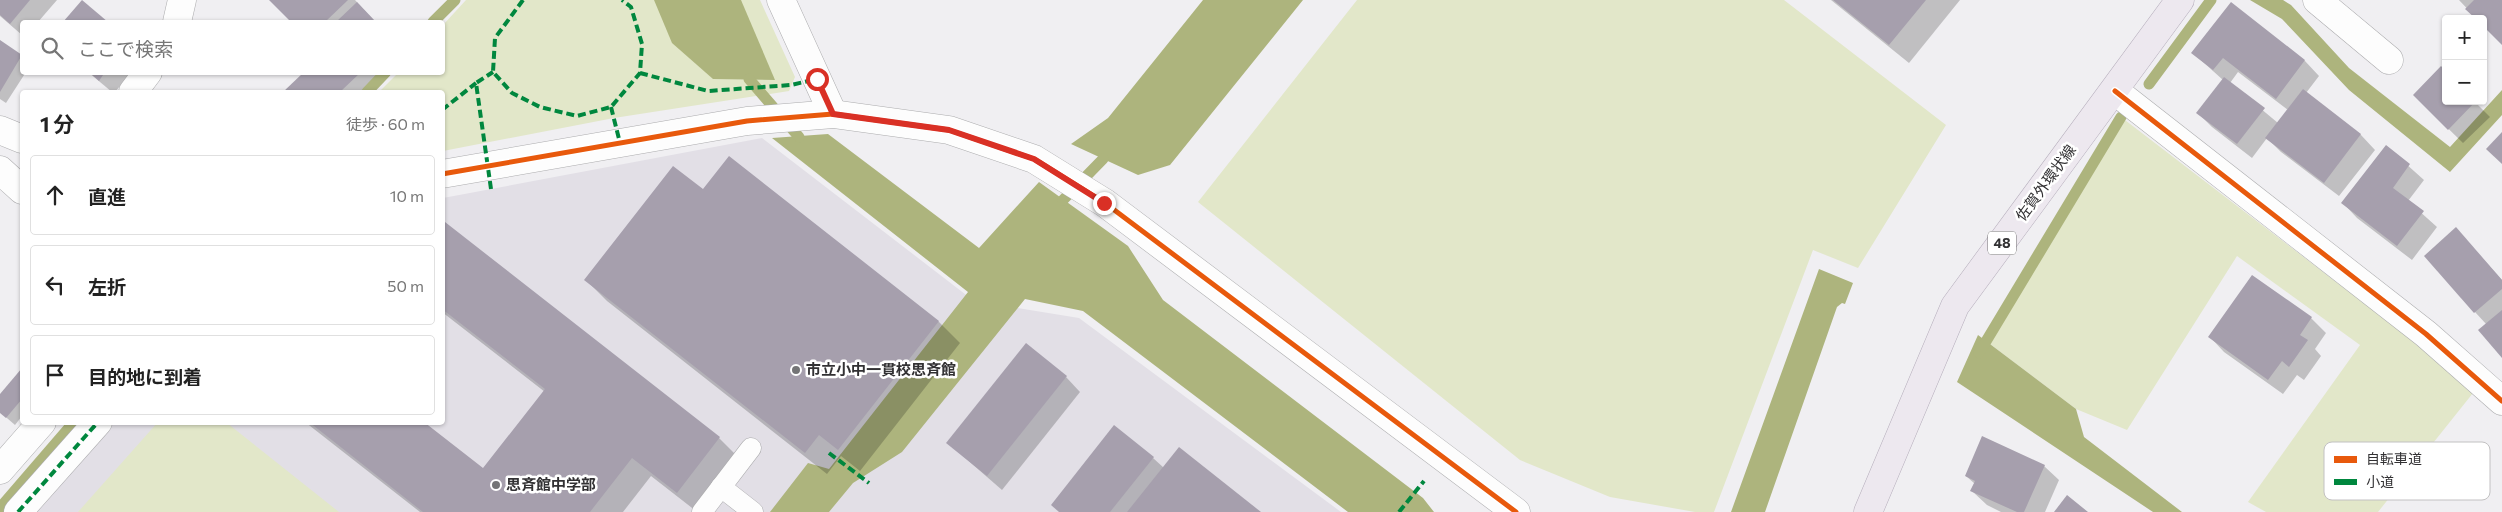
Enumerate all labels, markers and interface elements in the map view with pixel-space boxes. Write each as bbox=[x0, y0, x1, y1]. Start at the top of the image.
map controls bbox=[2442, 15, 2487, 105]
button: + bbox=[2442, 15, 2487, 60]
search box bbox=[20, 20, 445, 75]
icon: search bbox=[38, 34, 66, 62]
text: ここで検索 bbox=[78, 37, 173, 60]
button: − bbox=[2442, 60, 2487, 105]
route start bbox=[806, 68, 829, 91]
text: 1 分 bbox=[40, 111, 75, 136]
text: 徒歩 · 60 m bbox=[346, 114, 425, 133]
street label: 佐賀外環状線 bbox=[2011, 141, 2079, 224]
icon: ahead bbox=[41, 181, 69, 209]
text: 直進 bbox=[88, 185, 126, 208]
text: 10 m bbox=[390, 186, 424, 205]
route end bbox=[1093, 192, 1116, 215]
road number: 48 bbox=[1988, 232, 2016, 254]
icon: left bbox=[41, 271, 69, 299]
text: 左折 bbox=[88, 275, 126, 298]
text: 50 m bbox=[387, 276, 424, 295]
place label: 市立小中一貫校思斉館 bbox=[806, 360, 956, 378]
icon: arrive bbox=[41, 361, 69, 389]
marker: 市立小中一貫校思斉館 bbox=[790, 364, 802, 376]
text: 目的地に到着 bbox=[88, 365, 202, 388]
legend bbox=[2324, 442, 2490, 500]
text: 自転車道 bbox=[2366, 450, 2422, 467]
text: 小道 bbox=[2366, 473, 2394, 490]
place label: 思斉館中学部 bbox=[506, 475, 596, 493]
marker: 思斉館中学部 bbox=[490, 479, 502, 491]

